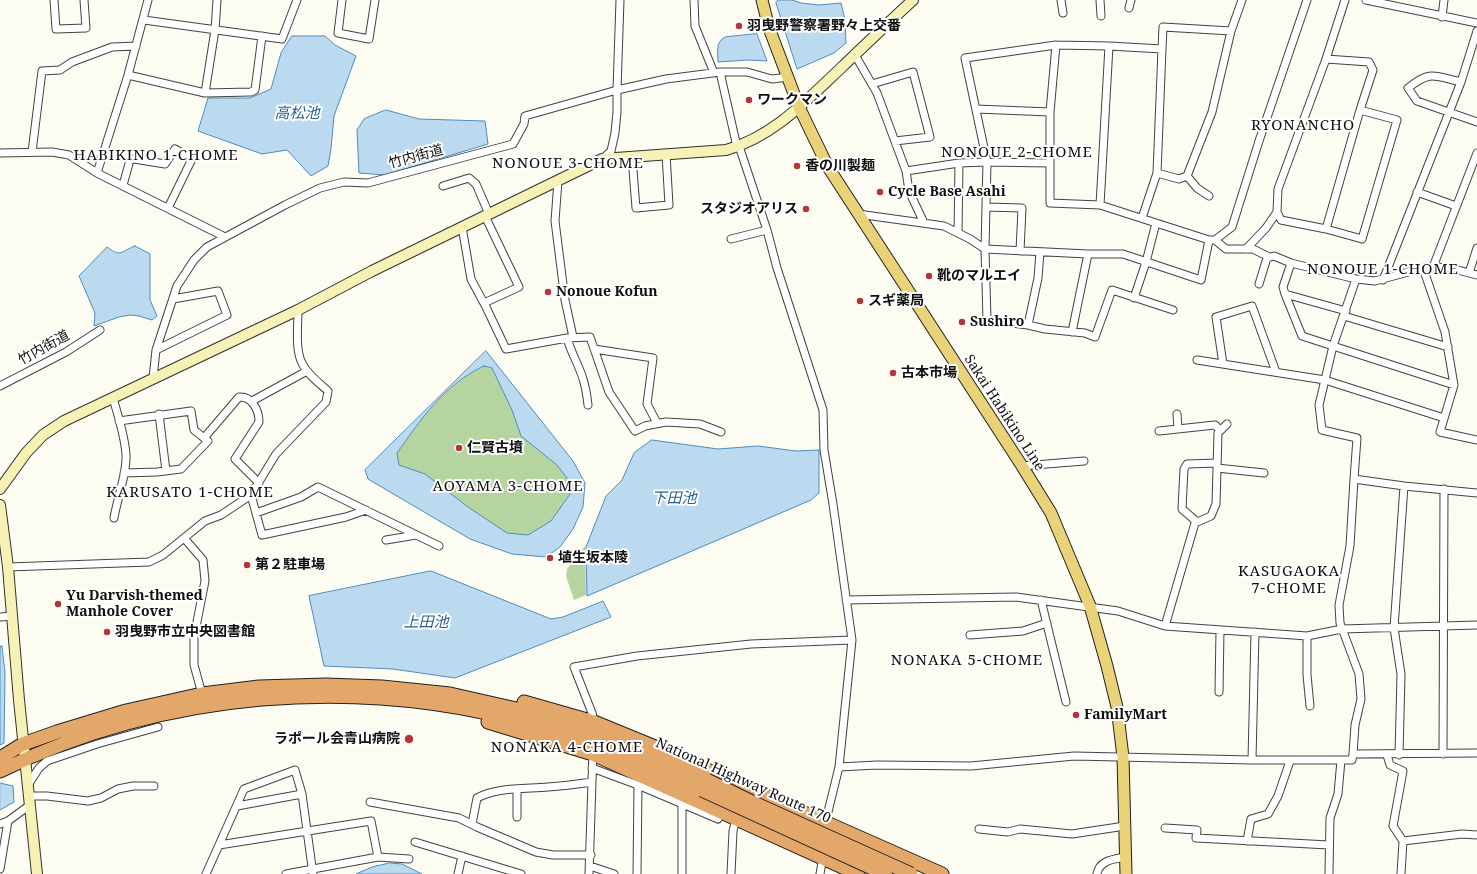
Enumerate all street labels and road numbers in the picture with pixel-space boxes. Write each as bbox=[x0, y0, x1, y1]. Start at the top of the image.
street label: 竹内街道 bbox=[387, 142, 445, 172]
street label: 竹内街道 bbox=[15, 327, 73, 369]
street label: Sakai Habikino Line bbox=[960, 352, 1048, 474]
street label: National Highway Route 170 bbox=[653, 735, 833, 827]

